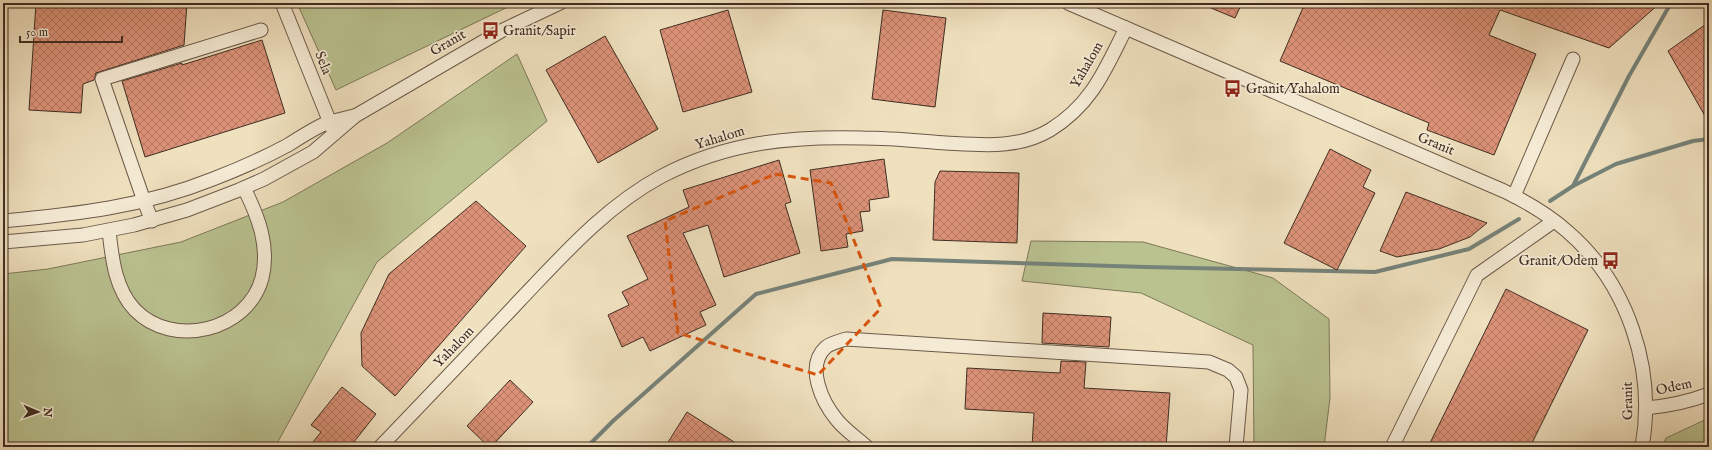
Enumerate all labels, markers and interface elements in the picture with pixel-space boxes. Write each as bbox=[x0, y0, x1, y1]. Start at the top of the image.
scale bar bbox=[20, 18, 122, 44]
bus stop icon: Granit/Sapir bbox=[480, 21, 500, 41]
place label: Granit/Sapir bbox=[503, 22, 576, 40]
text: 50 m bbox=[26, 25, 48, 40]
street label: Granit bbox=[427, 26, 469, 60]
street label: Yahalom bbox=[1067, 38, 1108, 92]
street label: Sela bbox=[310, 49, 336, 78]
bus stop icon: Granit/Yahalom bbox=[1223, 79, 1243, 99]
place label: Granit/Yahalom bbox=[1246, 80, 1340, 98]
street label: Yahalom bbox=[693, 122, 747, 154]
street label: Granit bbox=[1415, 128, 1457, 160]
bus stop icon: Granit/Odem bbox=[1601, 251, 1621, 271]
place label: Granit/Odem bbox=[1519, 252, 1598, 270]
street label: Yahalom bbox=[430, 322, 478, 372]
street label: Odem bbox=[1654, 374, 1694, 400]
street label: Granit bbox=[1619, 382, 1637, 420]
north arrow bbox=[18, 392, 58, 432]
text: N bbox=[40, 406, 54, 418]

